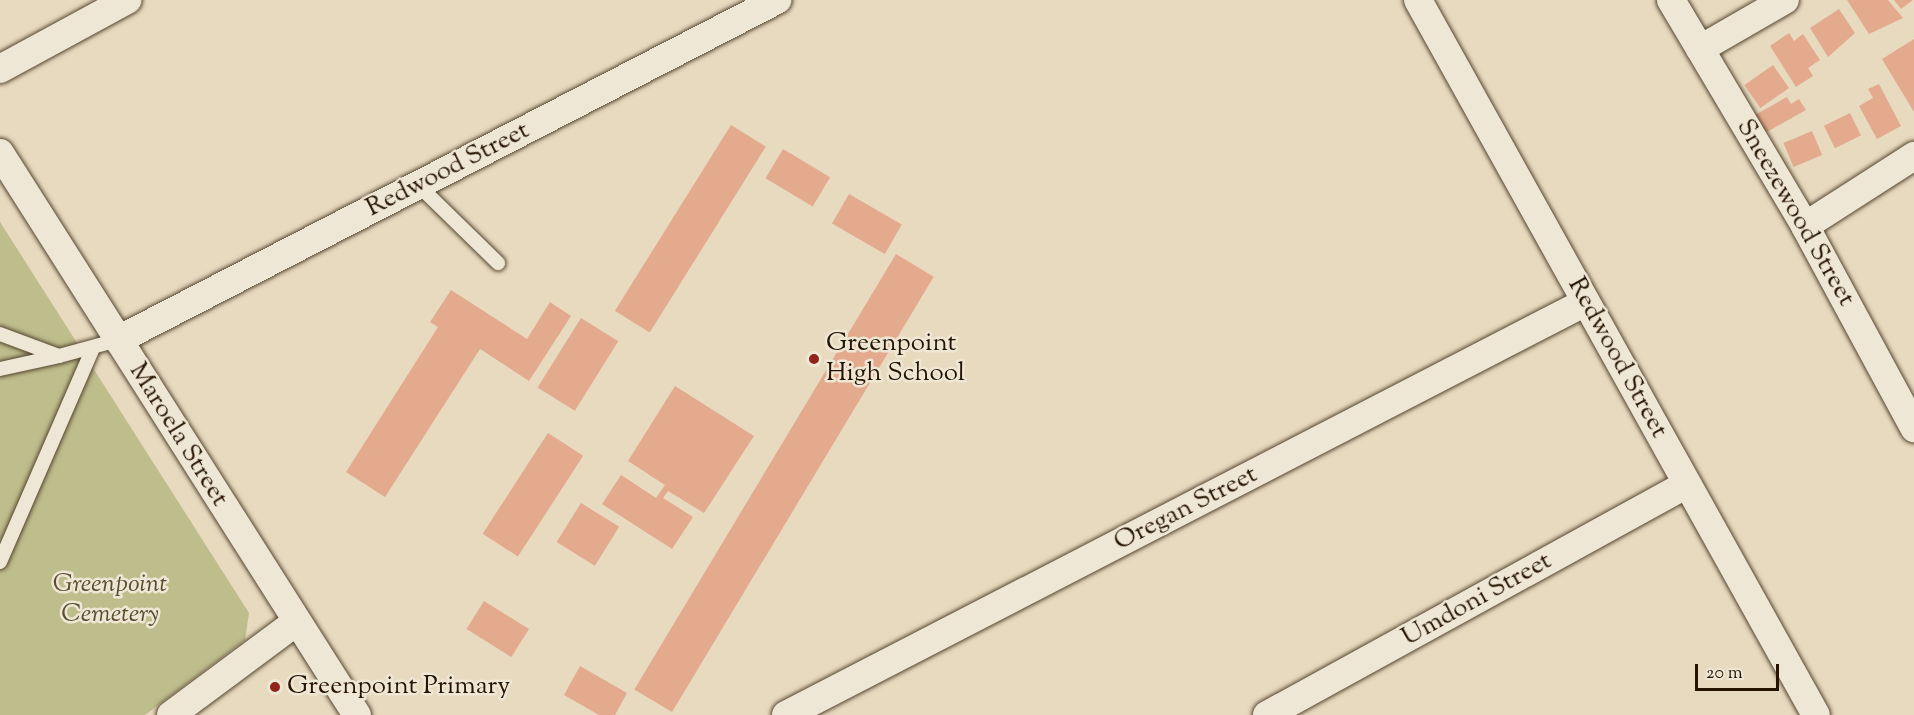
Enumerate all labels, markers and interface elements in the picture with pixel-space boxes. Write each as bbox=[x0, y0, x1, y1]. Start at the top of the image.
street label: Sneezewood Street bbox=[1729, 114, 1861, 312]
street label: Redwood Street bbox=[361, 115, 535, 225]
street label: Redwood Street bbox=[1560, 272, 1674, 444]
place label: Greenpoint High School bbox=[826, 328, 965, 390]
marker: Greenpoint High School bbox=[807, 352, 821, 366]
street label: Maroela Street bbox=[121, 357, 235, 513]
street label: Oregan Street bbox=[1109, 460, 1263, 558]
street label: Umdoni Street bbox=[1397, 546, 1557, 654]
park label: Greenpoint Cemetery bbox=[53, 569, 167, 630]
scale bar bbox=[1698, 652, 1782, 690]
text: 20 m bbox=[1706, 661, 1743, 687]
place label: Greenpoint Primary bbox=[287, 671, 510, 703]
marker: Greenpoint Primary bbox=[268, 680, 282, 694]

